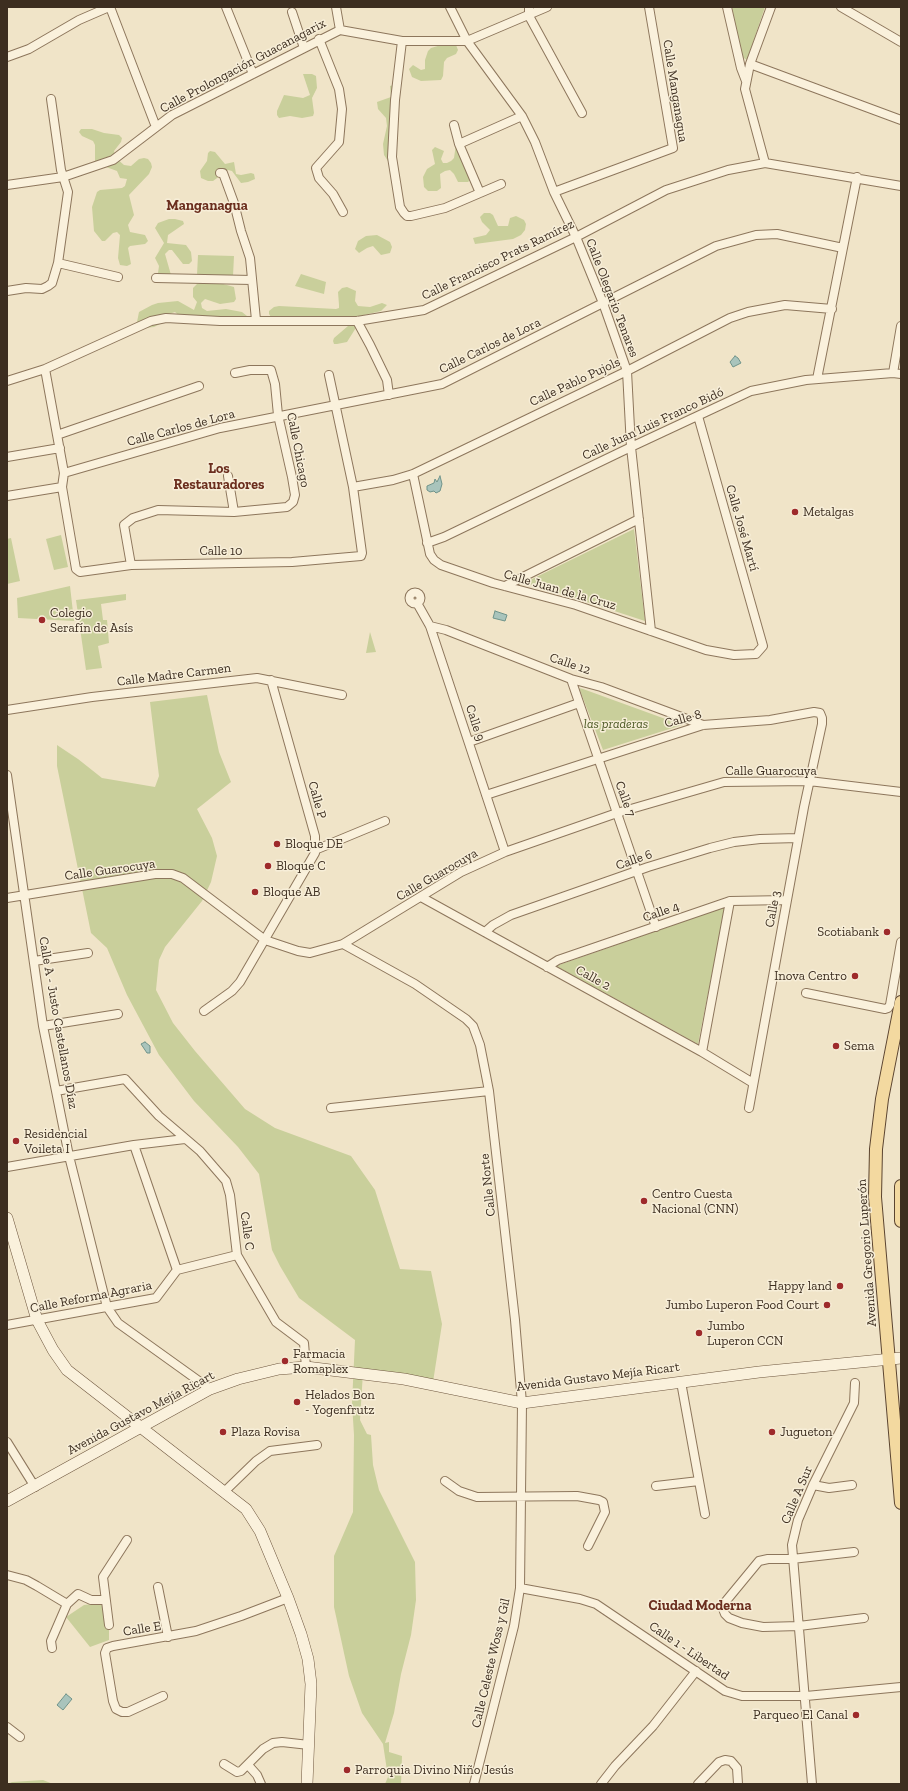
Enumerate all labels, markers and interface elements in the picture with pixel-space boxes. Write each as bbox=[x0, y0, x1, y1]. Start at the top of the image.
street label: Calle Prolongación Guacanagarix bbox=[157, 16, 329, 116]
street label: Calle Manganagua bbox=[659, 39, 691, 143]
district label: Manganagua bbox=[166, 198, 248, 214]
street label: Calle Francisco Prats Ramírez bbox=[419, 216, 577, 304]
street label: Calle Olegario Tenares bbox=[582, 236, 642, 360]
street label: Calle Carlos de Lora bbox=[437, 315, 543, 377]
street label: Calle Pablo Pujols bbox=[527, 354, 623, 410]
street label: Calle Juan Luis Franco Bidó bbox=[580, 384, 726, 464]
street label: Calle Carlos de Lora bbox=[125, 406, 237, 450]
street label: Calle Chicago bbox=[283, 411, 313, 489]
district label: Los Restauradores bbox=[174, 461, 264, 494]
street label: Calle José Martí bbox=[722, 483, 762, 573]
place label: Metalgas bbox=[803, 504, 854, 520]
marker: Metalgas bbox=[790, 507, 800, 517]
street label: Calle 10 bbox=[199, 543, 243, 559]
street label: Calle Juan de la Cruz bbox=[502, 566, 618, 614]
place label: Colegio Serafín de Asís bbox=[50, 605, 133, 636]
marker: Colegio Serafín de Asís bbox=[37, 615, 47, 625]
street label: Calle 12 bbox=[547, 650, 593, 678]
street label: Calle Madre Carmen bbox=[116, 660, 232, 690]
street label: Calle 9 bbox=[462, 703, 488, 743]
street label: Calle 8 bbox=[663, 707, 703, 731]
park label: las praderas bbox=[584, 716, 648, 732]
street label: Calle Guarocuya bbox=[725, 763, 817, 779]
street label: Calle 7 bbox=[611, 779, 639, 819]
street label: Calle P bbox=[304, 780, 330, 820]
place label: Bloque DE bbox=[285, 836, 343, 852]
marker: Bloque DE bbox=[272, 839, 282, 849]
street label: Calle Guarocuya bbox=[394, 845, 480, 905]
street label: Calle 6 bbox=[614, 847, 654, 873]
street label: Calle Guarocuya bbox=[64, 856, 156, 884]
place label: Bloque C bbox=[276, 858, 326, 874]
marker: Bloque C bbox=[263, 861, 273, 871]
place label: Bloque AB bbox=[263, 884, 320, 900]
marker: Bloque AB bbox=[250, 887, 260, 897]
street label: Calle 3 bbox=[762, 889, 784, 929]
street label: Calle 4 bbox=[641, 898, 681, 926]
place label: Scotiabank bbox=[817, 924, 879, 940]
marker: Scotiabank bbox=[882, 927, 892, 937]
street label: Calle A - Justo Castellanos Díaz bbox=[35, 935, 81, 1111]
street label: Calle 2 bbox=[573, 962, 613, 994]
place label: Inova Centro bbox=[774, 968, 847, 984]
marker: Inova Centro bbox=[850, 971, 860, 981]
place label: Sema bbox=[844, 1038, 875, 1054]
marker: Sema bbox=[831, 1041, 841, 1051]
place label: Residencial Voileta I bbox=[24, 1126, 87, 1157]
marker: Residencial Voileta I bbox=[11, 1136, 21, 1146]
street label: Calle Norte bbox=[477, 1153, 499, 1217]
street label: Avenida Gregorio Luperón bbox=[854, 1179, 880, 1327]
place label: Centro Cuesta Nacional (CNN) bbox=[652, 1186, 738, 1217]
marker: Centro Cuesta Nacional (CNN) bbox=[639, 1196, 649, 1206]
street label: Calle C bbox=[237, 1211, 257, 1251]
street label: Calle Reforma Agraria bbox=[29, 1278, 153, 1316]
place label: Happy land bbox=[768, 1278, 832, 1294]
marker: Happy land bbox=[835, 1281, 845, 1291]
place label: Jumbo Luperon Food Court bbox=[665, 1297, 819, 1313]
marker: Jumbo Luperon Food Court bbox=[822, 1300, 832, 1310]
place label: Jumbo Luperon CCN bbox=[707, 1318, 783, 1349]
marker: Jumbo Luperon CCN bbox=[694, 1328, 704, 1338]
place label: Farmacia Romaplex bbox=[293, 1346, 348, 1377]
marker: Farmacia Romaplex bbox=[280, 1356, 290, 1366]
street label: Avenida Gustavo Mejía Ricart bbox=[516, 1359, 680, 1395]
street label: Avenida Gustavo Mejía Ricart bbox=[65, 1368, 217, 1458]
place label: Helados Bon - Yogenfrutz bbox=[305, 1387, 375, 1418]
marker: Helados Bon - Yogenfrutz bbox=[292, 1397, 302, 1407]
place label: Plaza Rovisa bbox=[231, 1424, 300, 1440]
place label: Jugueton bbox=[780, 1424, 832, 1440]
marker: Plaza Rovisa bbox=[218, 1427, 228, 1437]
marker: Jugueton bbox=[767, 1427, 777, 1437]
street label: Calle A Sur bbox=[778, 1464, 816, 1526]
street label: Calle Celeste Woss y Gil bbox=[468, 1597, 514, 1729]
district label: Ciudad Moderna bbox=[648, 1598, 752, 1614]
street label: Calle E bbox=[122, 1618, 162, 1640]
street label: Calle 1 - Libertad bbox=[646, 1618, 732, 1684]
place label: Parqueo El Canal bbox=[753, 1707, 848, 1723]
marker: Parqueo El Canal bbox=[851, 1710, 861, 1720]
place label: Parroquia Divino Niño Jesús bbox=[355, 1762, 514, 1778]
marker: Parroquia Divino Niño Jesús bbox=[342, 1765, 352, 1775]

